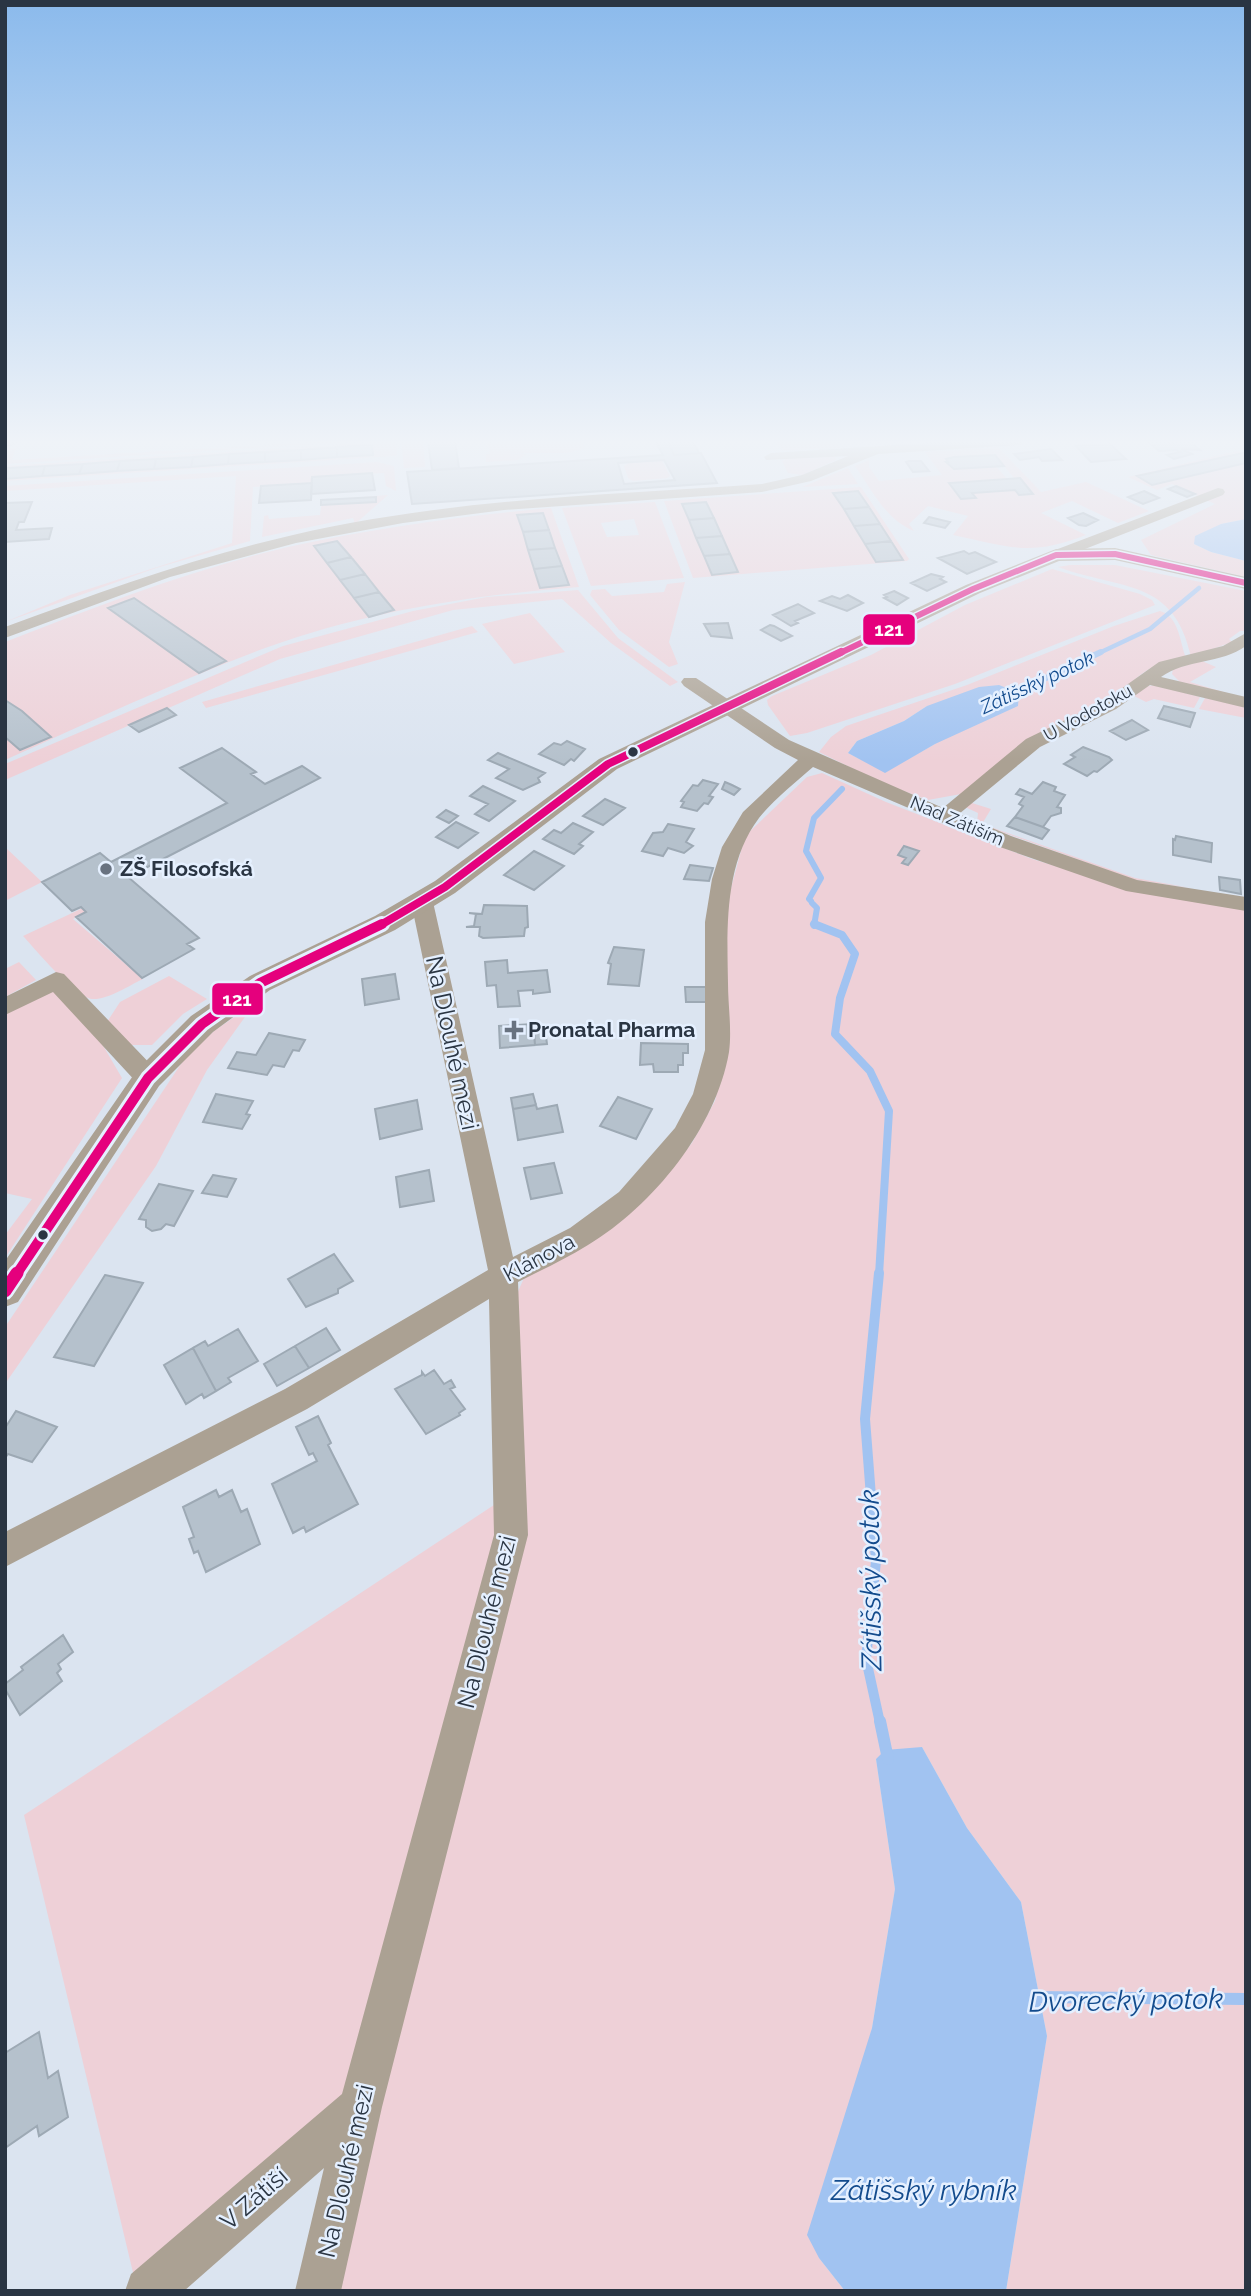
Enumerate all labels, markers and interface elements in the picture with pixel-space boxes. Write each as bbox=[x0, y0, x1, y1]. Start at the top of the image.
line badge: 121 bbox=[862, 613, 916, 646]
text: 121 bbox=[874, 618, 904, 640]
water label: Zátišský potok bbox=[976, 646, 1097, 718]
street label: U Vodotoku bbox=[1040, 680, 1136, 745]
unlabelled marker bbox=[626, 745, 640, 759]
street label: Nad Zátiším bbox=[907, 791, 1007, 850]
place label: ZŠ Filosofská bbox=[120, 856, 253, 881]
marker: ZŠ Filosofská bbox=[98, 861, 114, 877]
street label: Na Dlouhé mezi bbox=[420, 953, 485, 1133]
line badge: 121 bbox=[211, 982, 264, 1016]
text: 121 bbox=[222, 988, 252, 1010]
place label: Pronatal Pharma bbox=[528, 1017, 695, 1042]
marker: Pronatal Pharma bbox=[506, 1022, 522, 1038]
unlabelled marker bbox=[36, 1228, 50, 1242]
street label: Klánova bbox=[499, 1228, 579, 1287]
water label: Zátišský potok bbox=[852, 1489, 889, 1673]
street label: Na Dlouhé mezi bbox=[451, 1532, 522, 1711]
water label: Dvorecký potok bbox=[1028, 1982, 1224, 2019]
street label: Na Dlouhé mezi bbox=[311, 2081, 380, 2260]
street label: V Zátiší bbox=[214, 2161, 294, 2236]
water label: Zátišský rybník bbox=[829, 2174, 1017, 2207]

